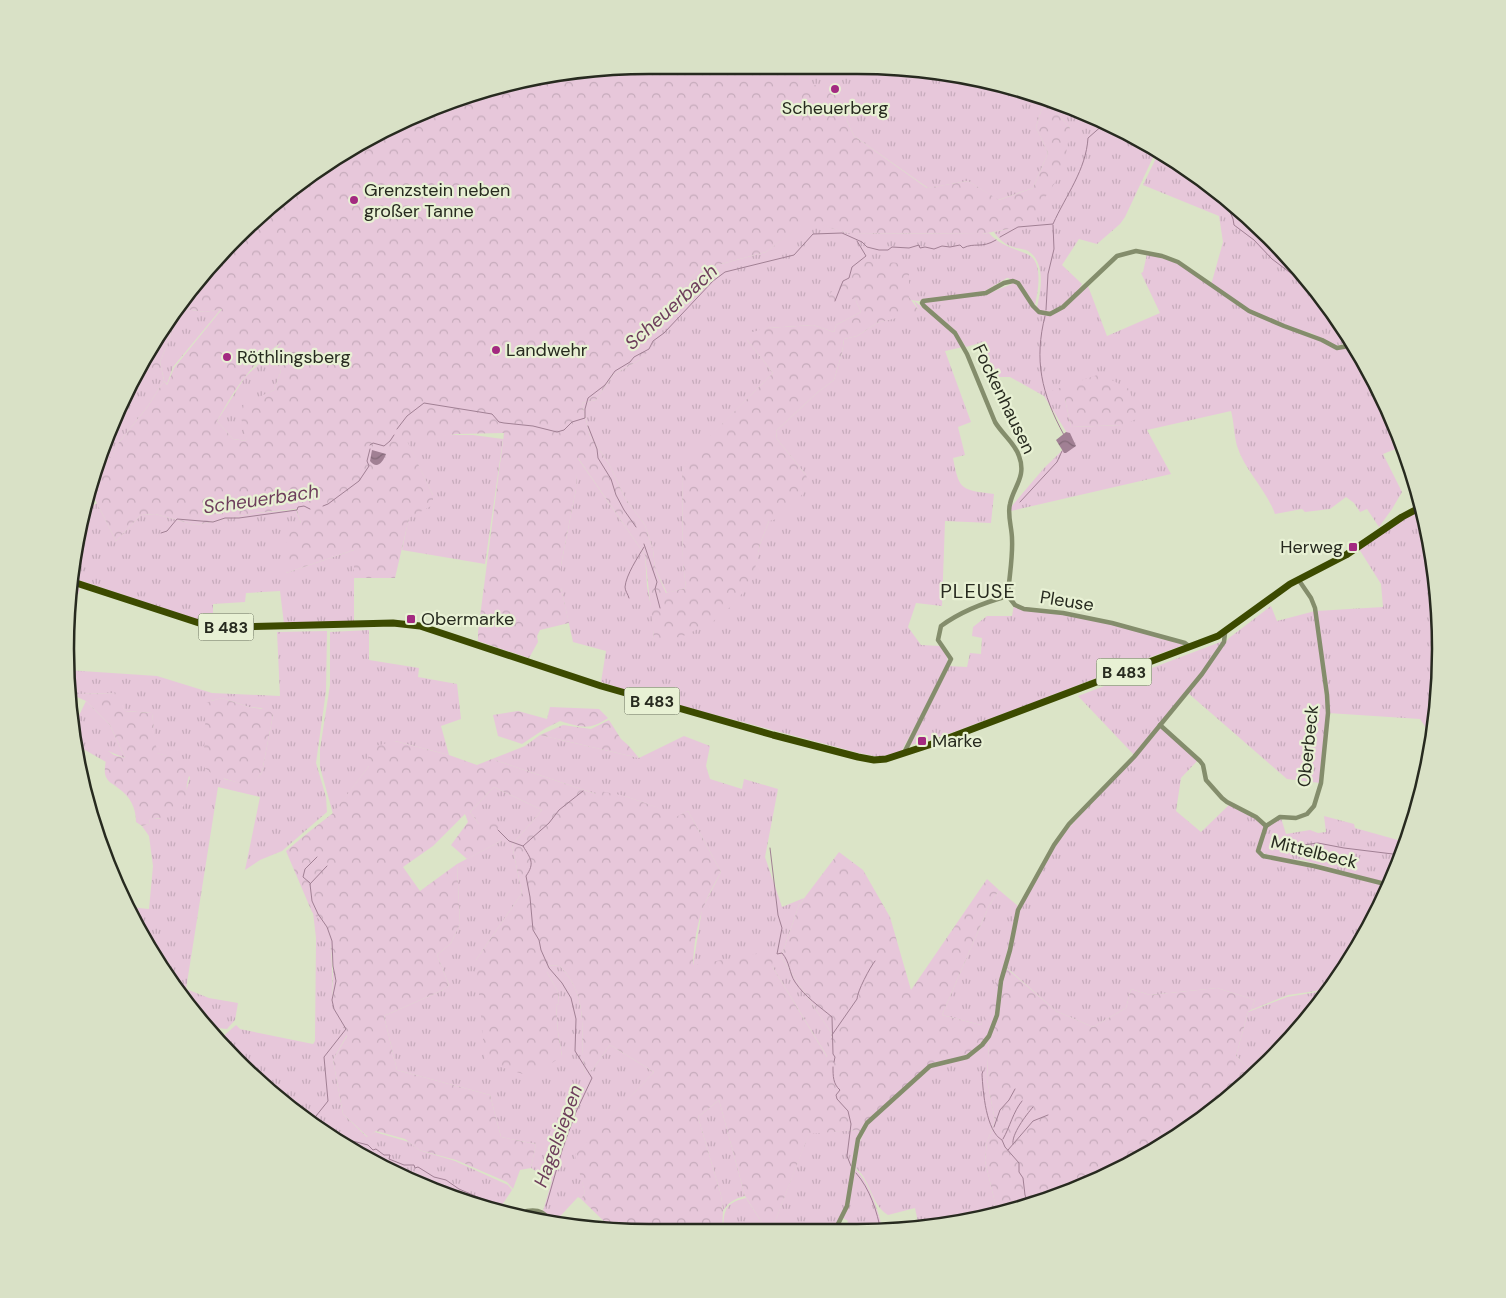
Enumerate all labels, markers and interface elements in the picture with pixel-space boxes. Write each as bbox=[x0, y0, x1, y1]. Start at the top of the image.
marker: Scheuerberg bbox=[829, 83, 841, 95]
place label: Scheuerberg bbox=[782, 96, 888, 120]
place label: Grenzstein neben großer Tanne bbox=[364, 178, 510, 223]
marker: Grenzstein neben großer Tanne bbox=[348, 194, 360, 206]
water label: Scheuerbach bbox=[619, 259, 723, 355]
place label: Landwehr bbox=[506, 338, 588, 362]
street label: Fockenhausen bbox=[967, 340, 1041, 458]
marker: Landwehr bbox=[490, 344, 502, 356]
place label: Röthlingsberg bbox=[237, 345, 351, 369]
marker: Röthlingsberg bbox=[221, 351, 233, 363]
water label: Scheuerbach bbox=[201, 478, 321, 519]
place label: Herweg bbox=[1280, 535, 1343, 559]
marker: Herweg bbox=[1347, 541, 1359, 553]
district label: PLEUSE bbox=[940, 578, 1016, 604]
street label: Pleuse bbox=[1038, 585, 1096, 617]
place label: Obermarke bbox=[421, 607, 514, 631]
marker: Obermarke bbox=[405, 613, 417, 625]
road number: B 483 bbox=[198, 614, 254, 640]
road number: B 483 bbox=[1096, 659, 1152, 686]
road number: B 483 bbox=[624, 688, 680, 714]
street label: Oberbeck bbox=[1292, 703, 1324, 789]
place label: Marke bbox=[932, 729, 982, 753]
marker: Marke bbox=[916, 735, 928, 747]
street label: Mittelbeck bbox=[1268, 830, 1360, 874]
water label: Hagelsiepen bbox=[528, 1081, 588, 1191]

